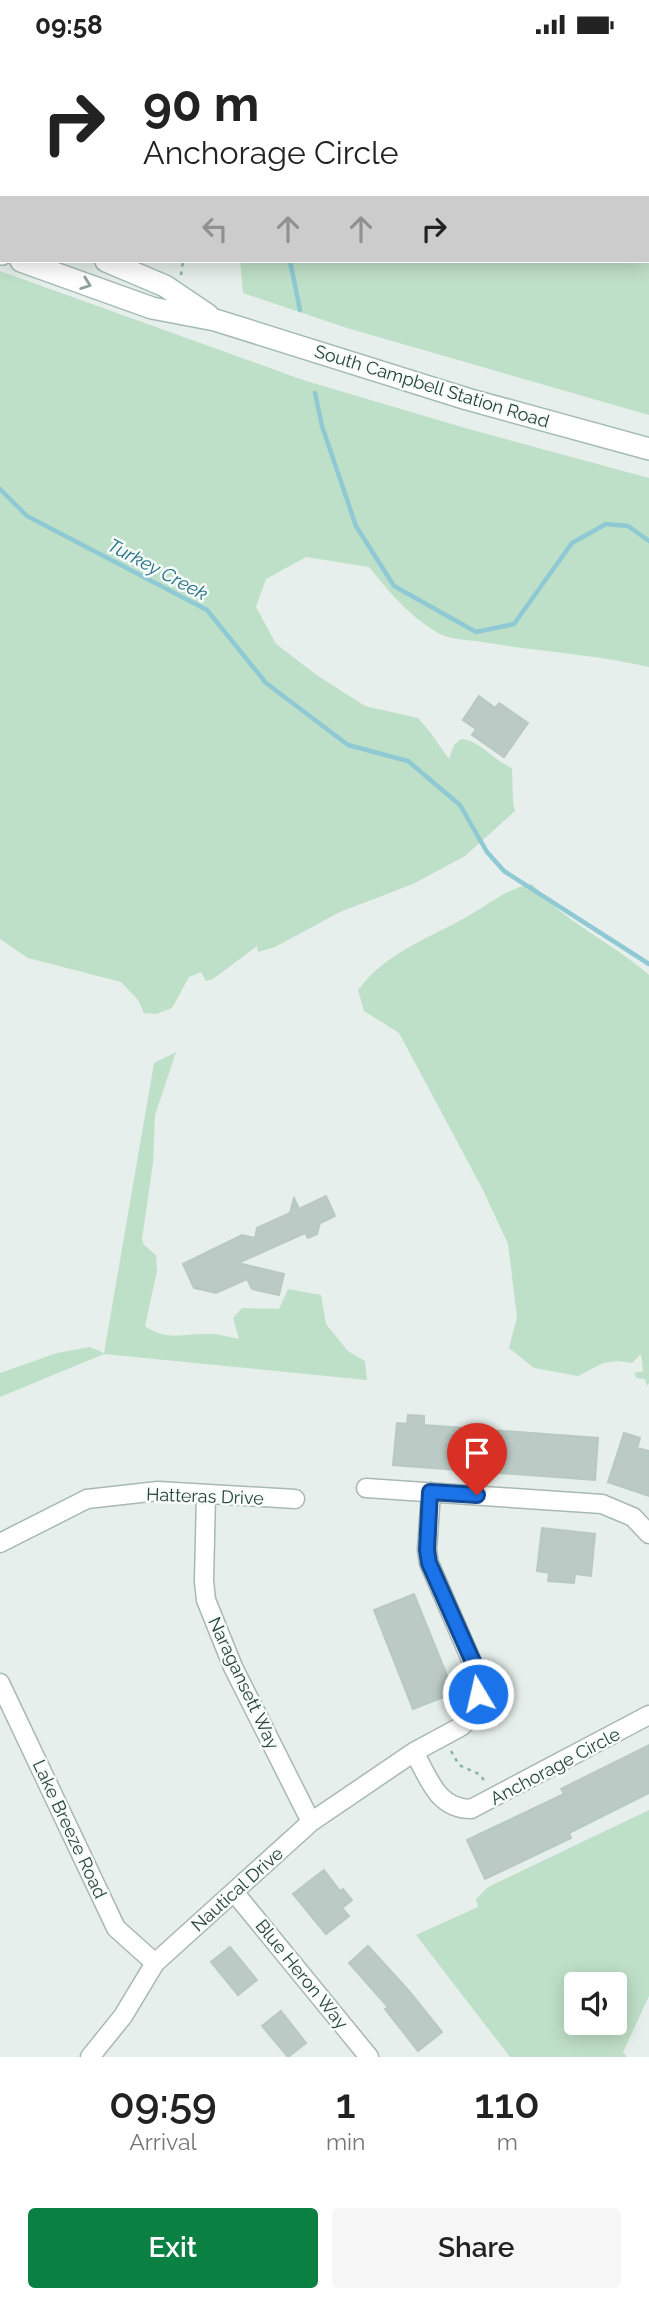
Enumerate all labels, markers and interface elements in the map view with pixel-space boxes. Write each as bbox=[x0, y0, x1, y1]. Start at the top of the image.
text: 09:58 bbox=[35, 10, 103, 40]
text: 90 m bbox=[143, 75, 259, 132]
icon: right bbox=[28, 77, 119, 168]
text: Anchorage Circle bbox=[143, 134, 399, 171]
icon: left bbox=[196, 210, 234, 248]
icon: ahead bbox=[269, 210, 307, 248]
icon: ahead bbox=[342, 210, 380, 248]
icon: right bbox=[415, 210, 453, 248]
one-way arrow bbox=[79, 276, 91, 290]
street label: South Campbell Station Road bbox=[312, 340, 552, 432]
water label: Turkey Creek bbox=[104, 533, 212, 605]
pin bbox=[447, 1423, 507, 1495]
icon: arrive bbox=[458, 1434, 496, 1472]
street label: Hatteras Drive bbox=[146, 1483, 265, 1509]
street label: Naragansett Way bbox=[204, 1614, 284, 1753]
position arrow bbox=[441, 1657, 515, 1731]
street label: Anchorage Circle bbox=[487, 1723, 624, 1809]
street label: Lake Breeze Road bbox=[29, 1756, 111, 1902]
street label: Nautical Drive bbox=[187, 1842, 287, 1936]
street label: Blue Heron Way bbox=[251, 1915, 353, 2033]
map controls bbox=[564, 1972, 627, 2035]
button: sound bbox=[564, 1972, 627, 2035]
text: 09:59 bbox=[109, 2079, 217, 2128]
text: 1 bbox=[336, 2079, 356, 2128]
text: 110 bbox=[475, 2079, 540, 2128]
text: Arrival bbox=[129, 2128, 197, 2155]
text: min bbox=[326, 2128, 365, 2155]
text: m bbox=[497, 2128, 518, 2155]
button: Exit bbox=[28, 2208, 318, 2288]
button: Share bbox=[332, 2208, 621, 2288]

